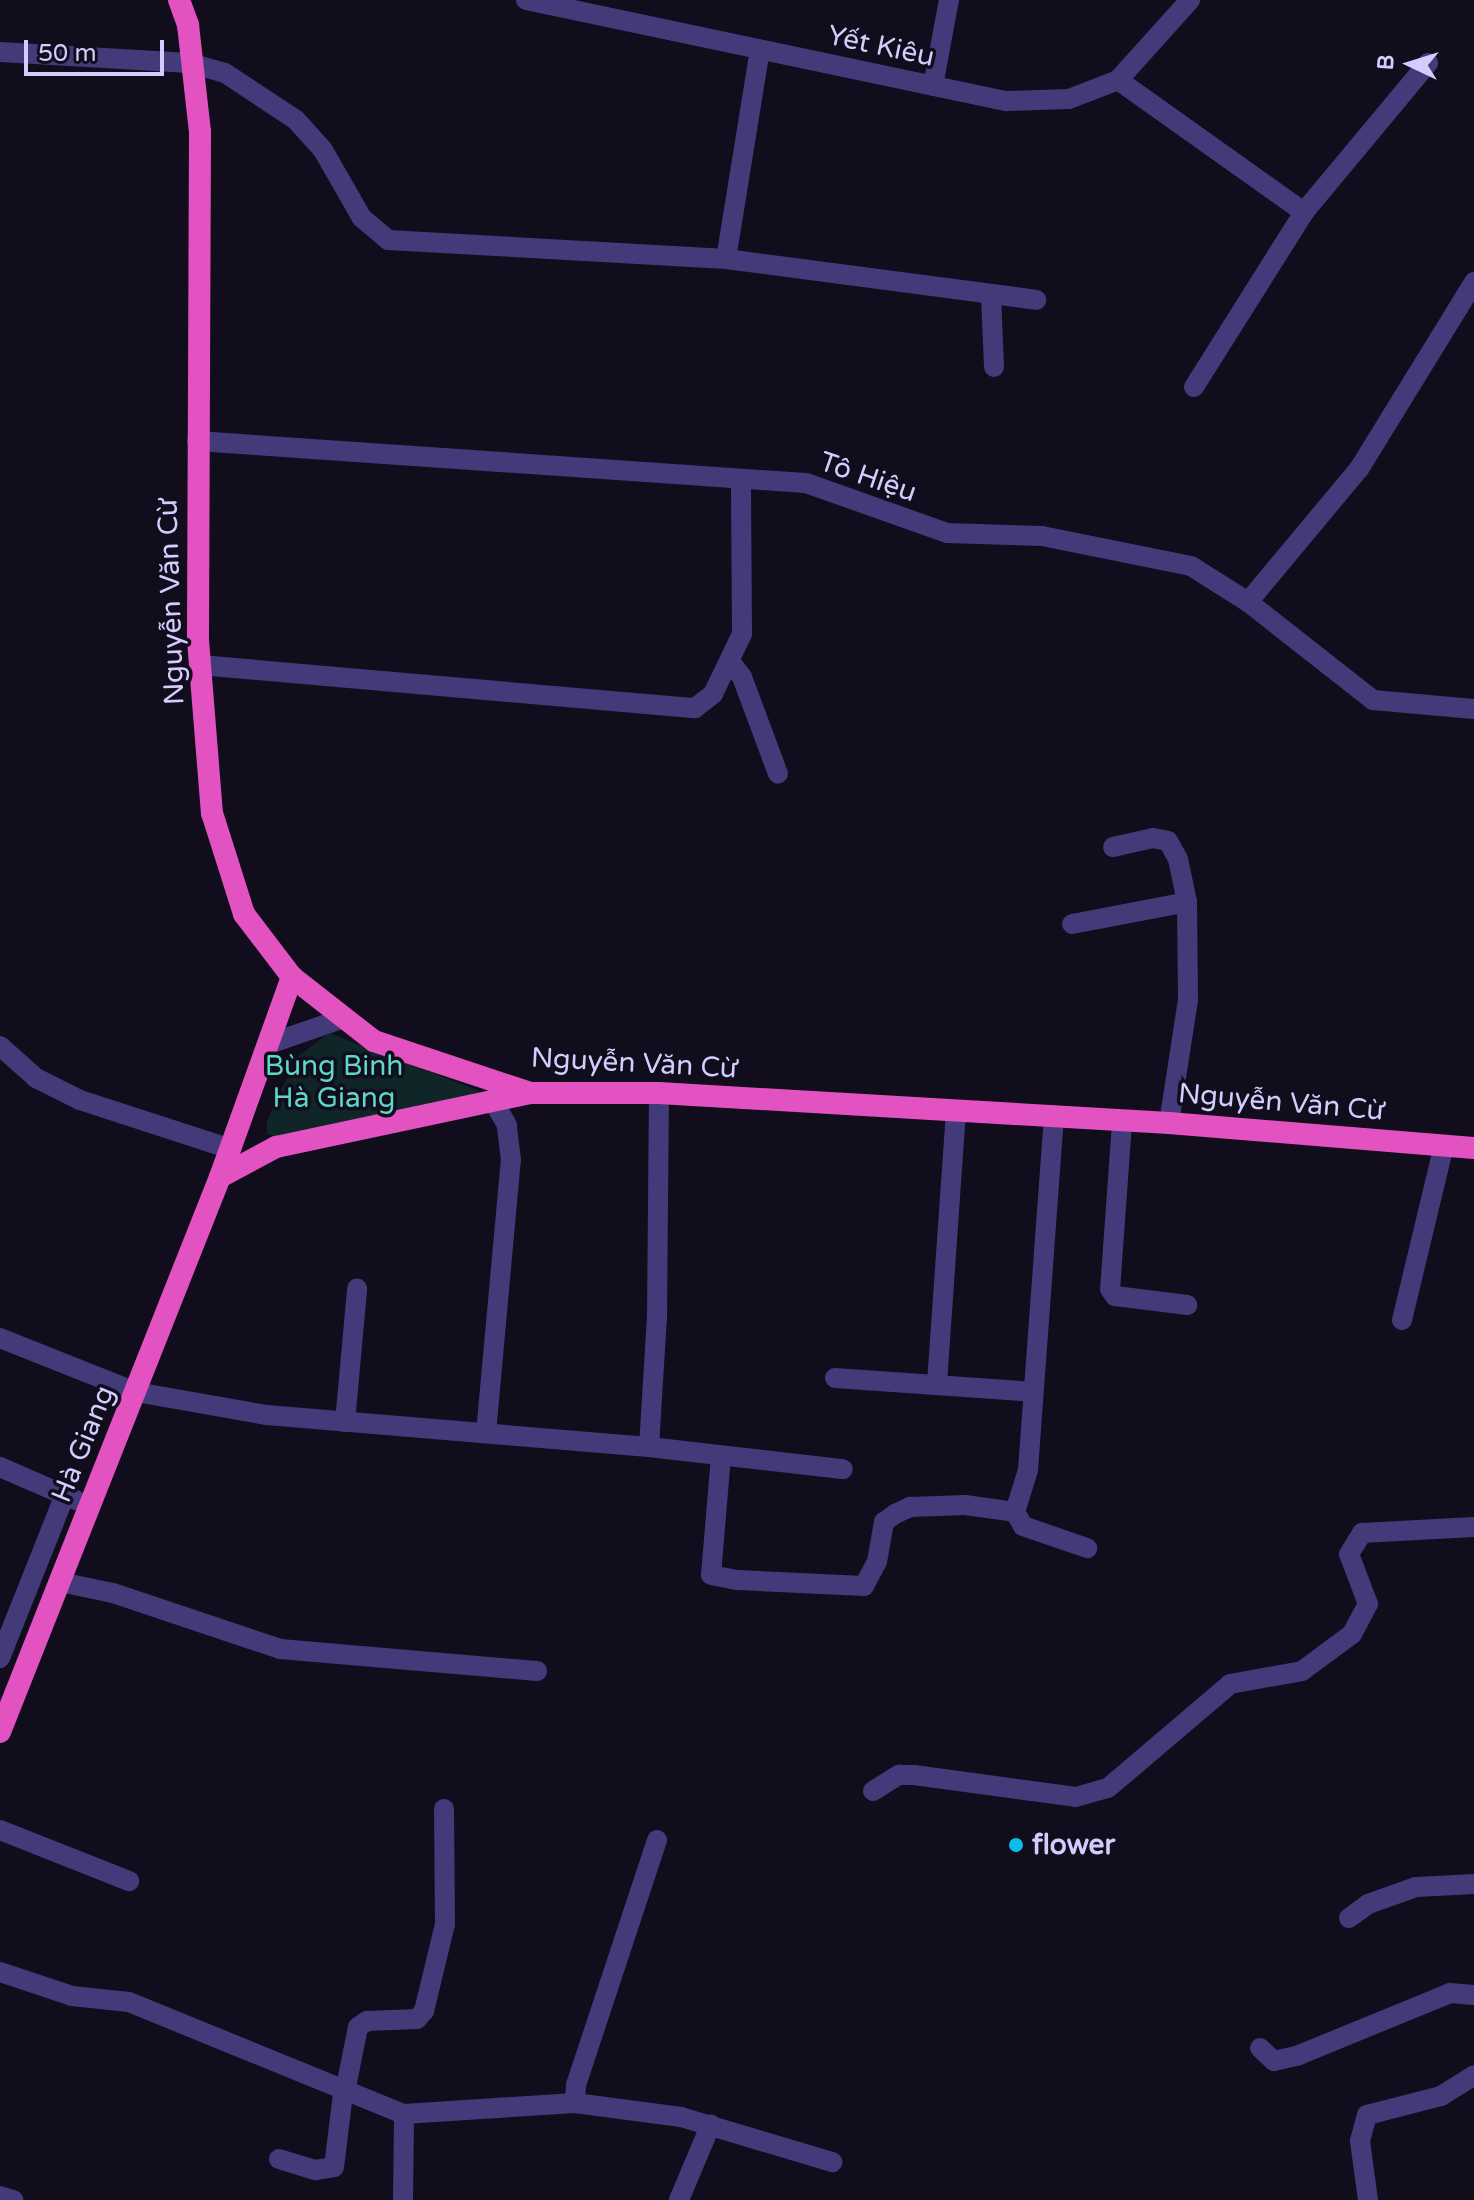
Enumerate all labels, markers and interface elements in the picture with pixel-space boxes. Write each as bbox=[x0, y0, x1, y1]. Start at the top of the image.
street label: Yết Kiêu bbox=[825, 18, 937, 74]
scale bar bbox=[28, 24, 168, 74]
north arrow bbox=[1370, 24, 1450, 104]
text: 50 m bbox=[38, 39, 96, 68]
text: B bbox=[1373, 54, 1400, 71]
street label: Tô Hiệu bbox=[815, 445, 921, 509]
street label: Nguyễn Văn Cừ bbox=[151, 498, 191, 706]
street label: Nguyễn Văn Cừ bbox=[530, 1041, 738, 1085]
park label: Bùng Binh Hà Giang bbox=[265, 1049, 403, 1115]
street label: Nguyễn Văn Cừ bbox=[1177, 1076, 1385, 1128]
street label: Hà Giang bbox=[44, 1381, 122, 1507]
place label: flower bbox=[1032, 1828, 1115, 1862]
marker: flower bbox=[1007, 1836, 1025, 1854]

